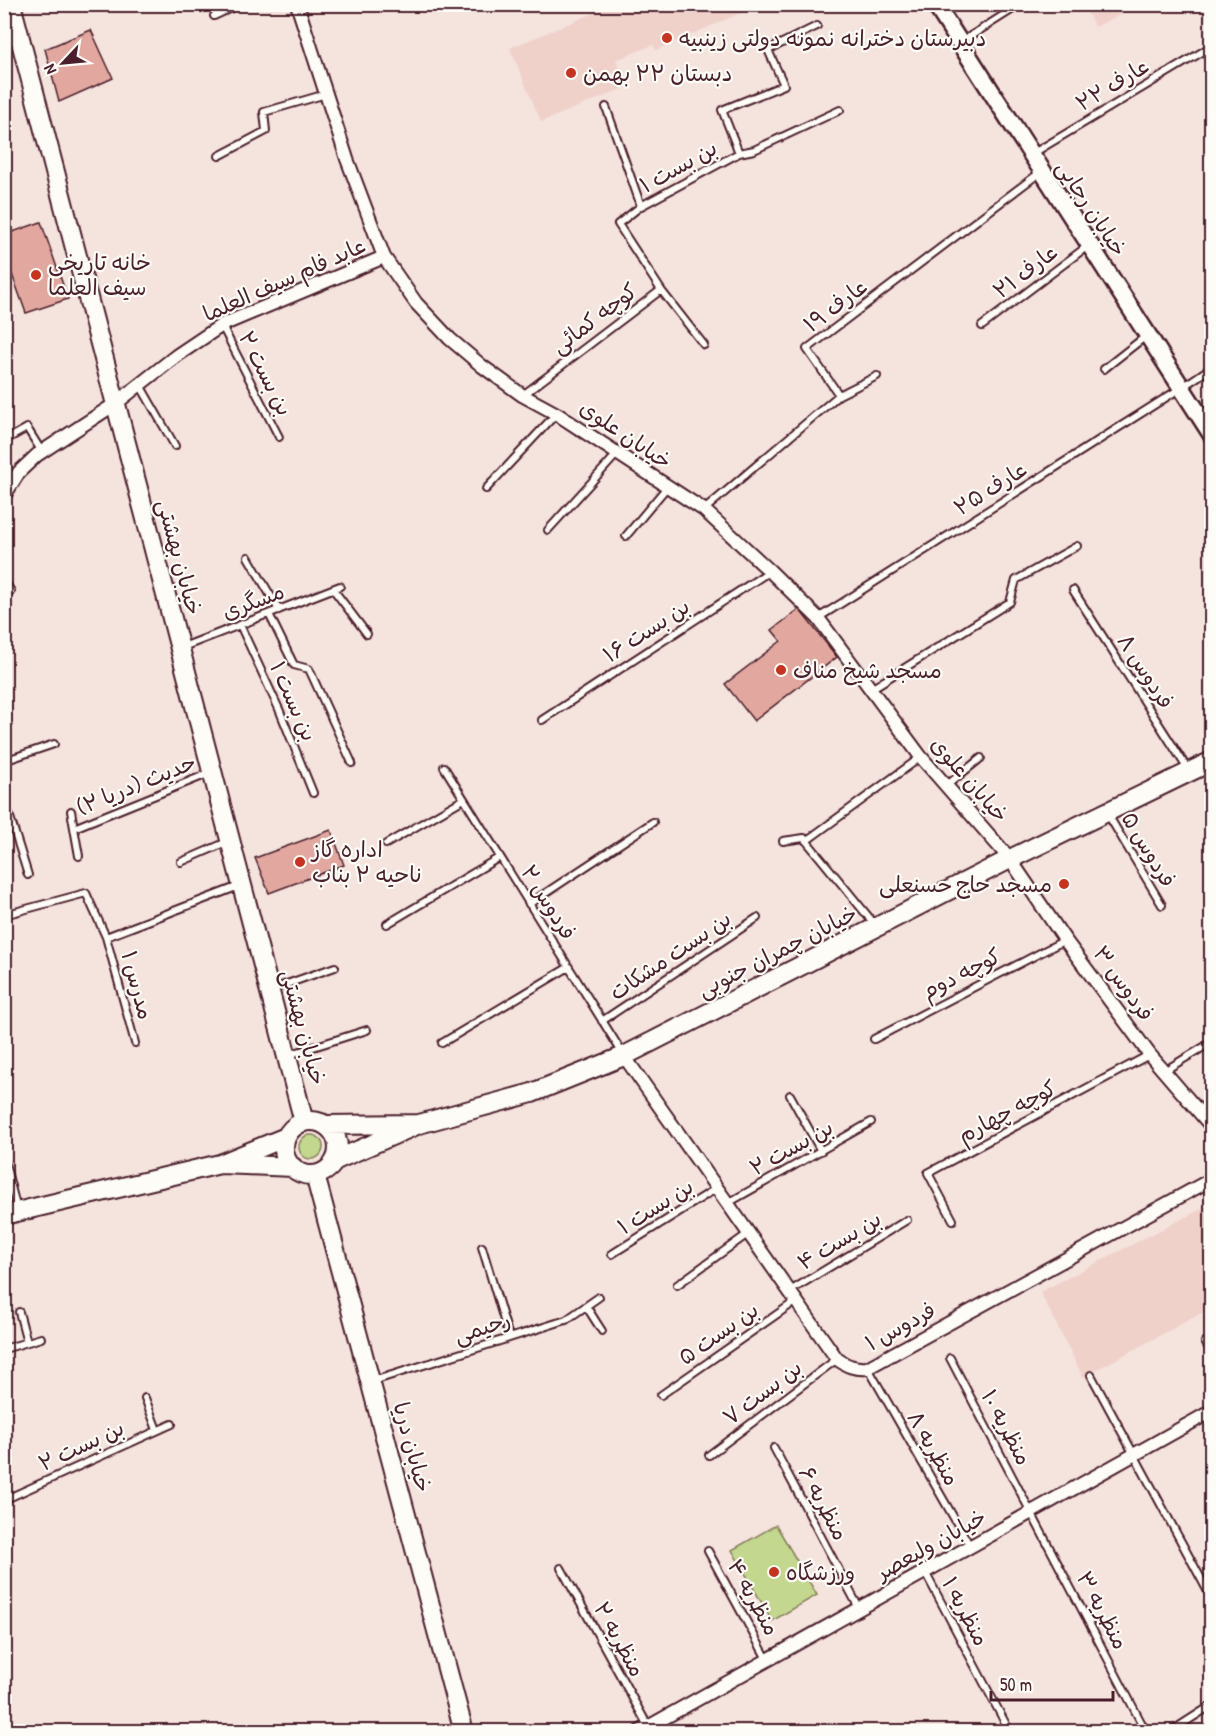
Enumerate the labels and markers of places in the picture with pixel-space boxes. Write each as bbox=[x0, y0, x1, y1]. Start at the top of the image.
place label: دبیرستان دخترانه نمونه دولتی زینبیه bbox=[679, 23, 986, 53]
marker: دبیرستان دخترانه نمونه دولتی زینبیه bbox=[660, 31, 674, 45]
place label: دبستان ۲۲ بهمن bbox=[583, 58, 732, 88]
marker: دبستان ۲۲ بهمن bbox=[564, 66, 578, 80]
place label: خانه تاریخی سیف العلما bbox=[48, 247, 151, 302]
marker: خانه تاریخی سیف العلما bbox=[29, 268, 43, 282]
place label: مسجد شیخ مناف bbox=[793, 655, 942, 686]
marker: مسجد شیخ مناف bbox=[774, 663, 788, 677]
place label: اداره گاز ناحیه ۲ بناب bbox=[310, 834, 422, 889]
marker: اداره گاز ناحیه ۲ بناب bbox=[293, 855, 307, 869]
place label: مسجد حاج حسنعلی bbox=[879, 869, 1052, 899]
marker: مسجد حاج حسنعلی bbox=[1057, 877, 1071, 891]
place label: ورزشگاه bbox=[786, 1557, 855, 1587]
marker: ورزشگاه bbox=[767, 1565, 781, 1579]

